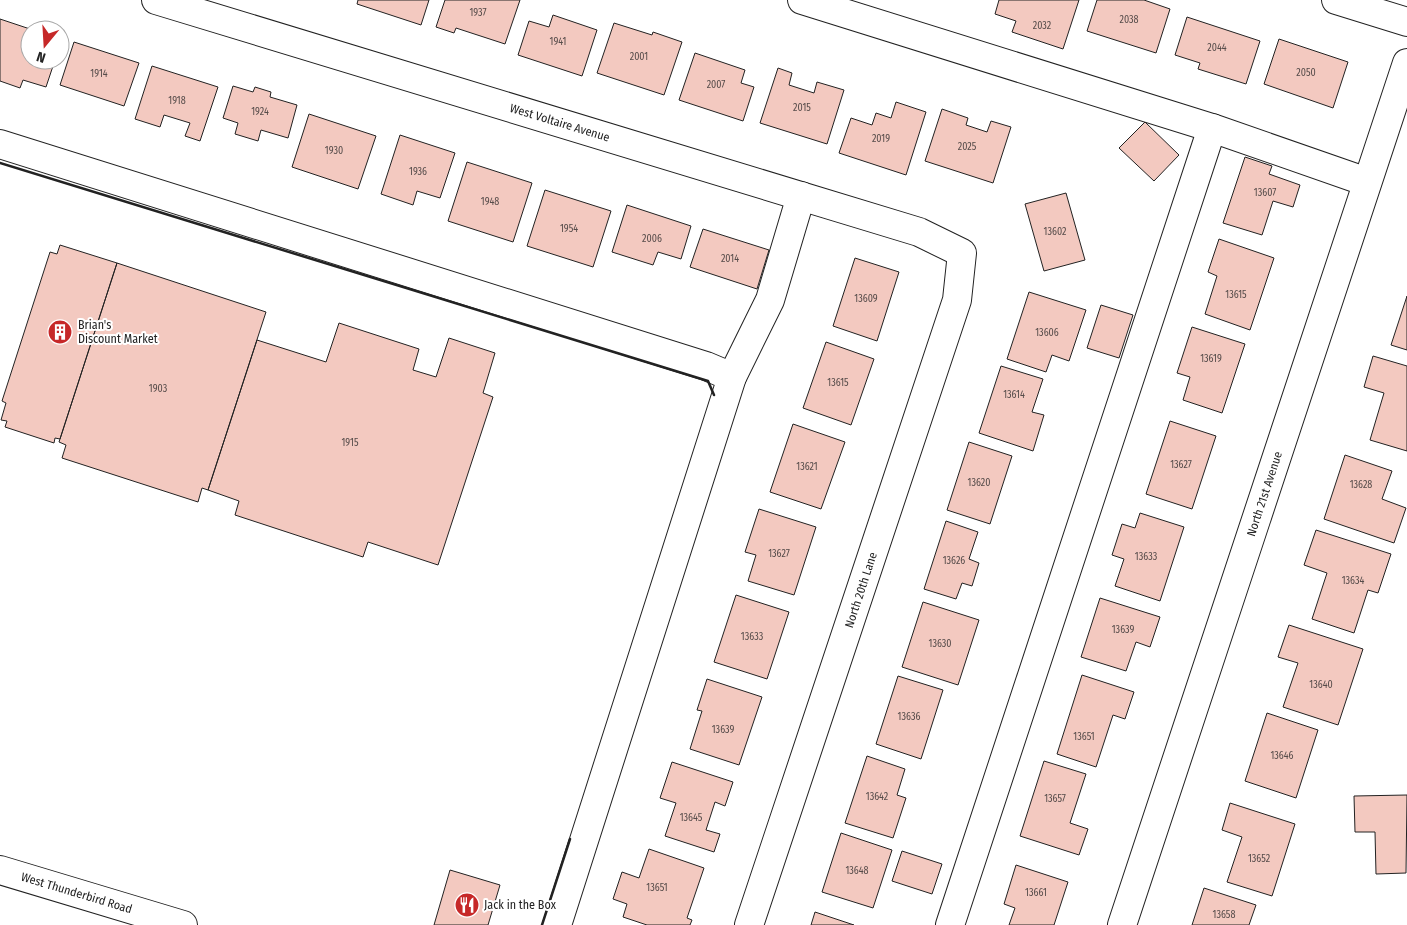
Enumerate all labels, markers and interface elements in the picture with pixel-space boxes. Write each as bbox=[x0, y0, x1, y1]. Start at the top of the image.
house number: 1937 bbox=[469, 7, 487, 19]
house number: 2038 bbox=[1119, 14, 1139, 26]
north arrow bbox=[20, 20, 70, 70]
house number: 2032 bbox=[1033, 20, 1052, 32]
house number: 1941 bbox=[550, 36, 566, 48]
house number: 2044 bbox=[1207, 42, 1227, 54]
text: N bbox=[35, 48, 48, 66]
house number: 2001 bbox=[630, 51, 648, 63]
house number: 2050 bbox=[1296, 67, 1316, 79]
house number: 1914 bbox=[90, 68, 108, 80]
house number: 2007 bbox=[707, 79, 725, 91]
house number: 1918 bbox=[168, 95, 186, 107]
street label: West Voltaire Avenue bbox=[508, 101, 611, 145]
house number: 2015 bbox=[793, 102, 811, 114]
house number: 1924 bbox=[251, 106, 269, 118]
house number: 2019 bbox=[872, 133, 890, 145]
house number: 2025 bbox=[958, 141, 977, 153]
house number: 1930 bbox=[325, 145, 343, 157]
house number: 1936 bbox=[409, 166, 427, 178]
house number: 13607 bbox=[1254, 187, 1276, 199]
house number: 1948 bbox=[481, 196, 499, 208]
house number: 1954 bbox=[560, 223, 578, 235]
house number: 13602 bbox=[1044, 226, 1067, 238]
house number: 2006 bbox=[642, 233, 662, 245]
house number: 2014 bbox=[721, 253, 739, 265]
house number: 13615 bbox=[1225, 289, 1247, 301]
house number: 13609 bbox=[854, 293, 878, 305]
place label: Brian's Discount Market bbox=[78, 318, 158, 346]
building icon: Brian's Discount Market bbox=[47, 319, 73, 345]
house number: 13606 bbox=[1035, 327, 1059, 339]
house number: 13619 bbox=[1200, 353, 1222, 365]
house number: 13615 bbox=[827, 377, 849, 389]
house number: 1903 bbox=[149, 383, 168, 395]
house number: 13614 bbox=[1003, 389, 1025, 401]
house number: 1915 bbox=[341, 437, 359, 449]
street label: North 21st Avenue bbox=[1244, 450, 1285, 538]
house number: 13627 bbox=[1170, 459, 1192, 471]
house number: 13621 bbox=[796, 461, 818, 473]
house number: 13620 bbox=[968, 477, 990, 489]
house number: 13628 bbox=[1350, 479, 1372, 491]
house number: 13627 bbox=[768, 548, 790, 560]
street label: North 20th Lane bbox=[842, 550, 880, 630]
house number: 13633 bbox=[1135, 551, 1158, 563]
house number: 13626 bbox=[943, 555, 965, 567]
house number: 13634 bbox=[1342, 575, 1364, 587]
house number: 13639 bbox=[1112, 624, 1134, 636]
house number: 13633 bbox=[741, 631, 764, 643]
house number: 13630 bbox=[928, 638, 952, 650]
house number: 13640 bbox=[1309, 679, 1333, 691]
house number: 13636 bbox=[898, 711, 920, 723]
house number: 13639 bbox=[712, 724, 734, 736]
house number: 13651 bbox=[1073, 731, 1095, 743]
house number: 13646 bbox=[1270, 750, 1294, 762]
house number: 13642 bbox=[866, 791, 889, 803]
house number: 13657 bbox=[1044, 793, 1066, 805]
house number: 13645 bbox=[680, 812, 703, 824]
house number: 13652 bbox=[1248, 853, 1271, 865]
house number: 13648 bbox=[845, 865, 869, 877]
street label: West Thunderbird Road bbox=[19, 870, 134, 916]
house number: 13651 bbox=[646, 882, 668, 894]
house number: 13661 bbox=[1025, 887, 1047, 899]
restaurant icon: Jack in the Box bbox=[454, 892, 480, 918]
place label: Jack in the Box bbox=[484, 898, 557, 912]
house number: 13658 bbox=[1213, 909, 1235, 921]

